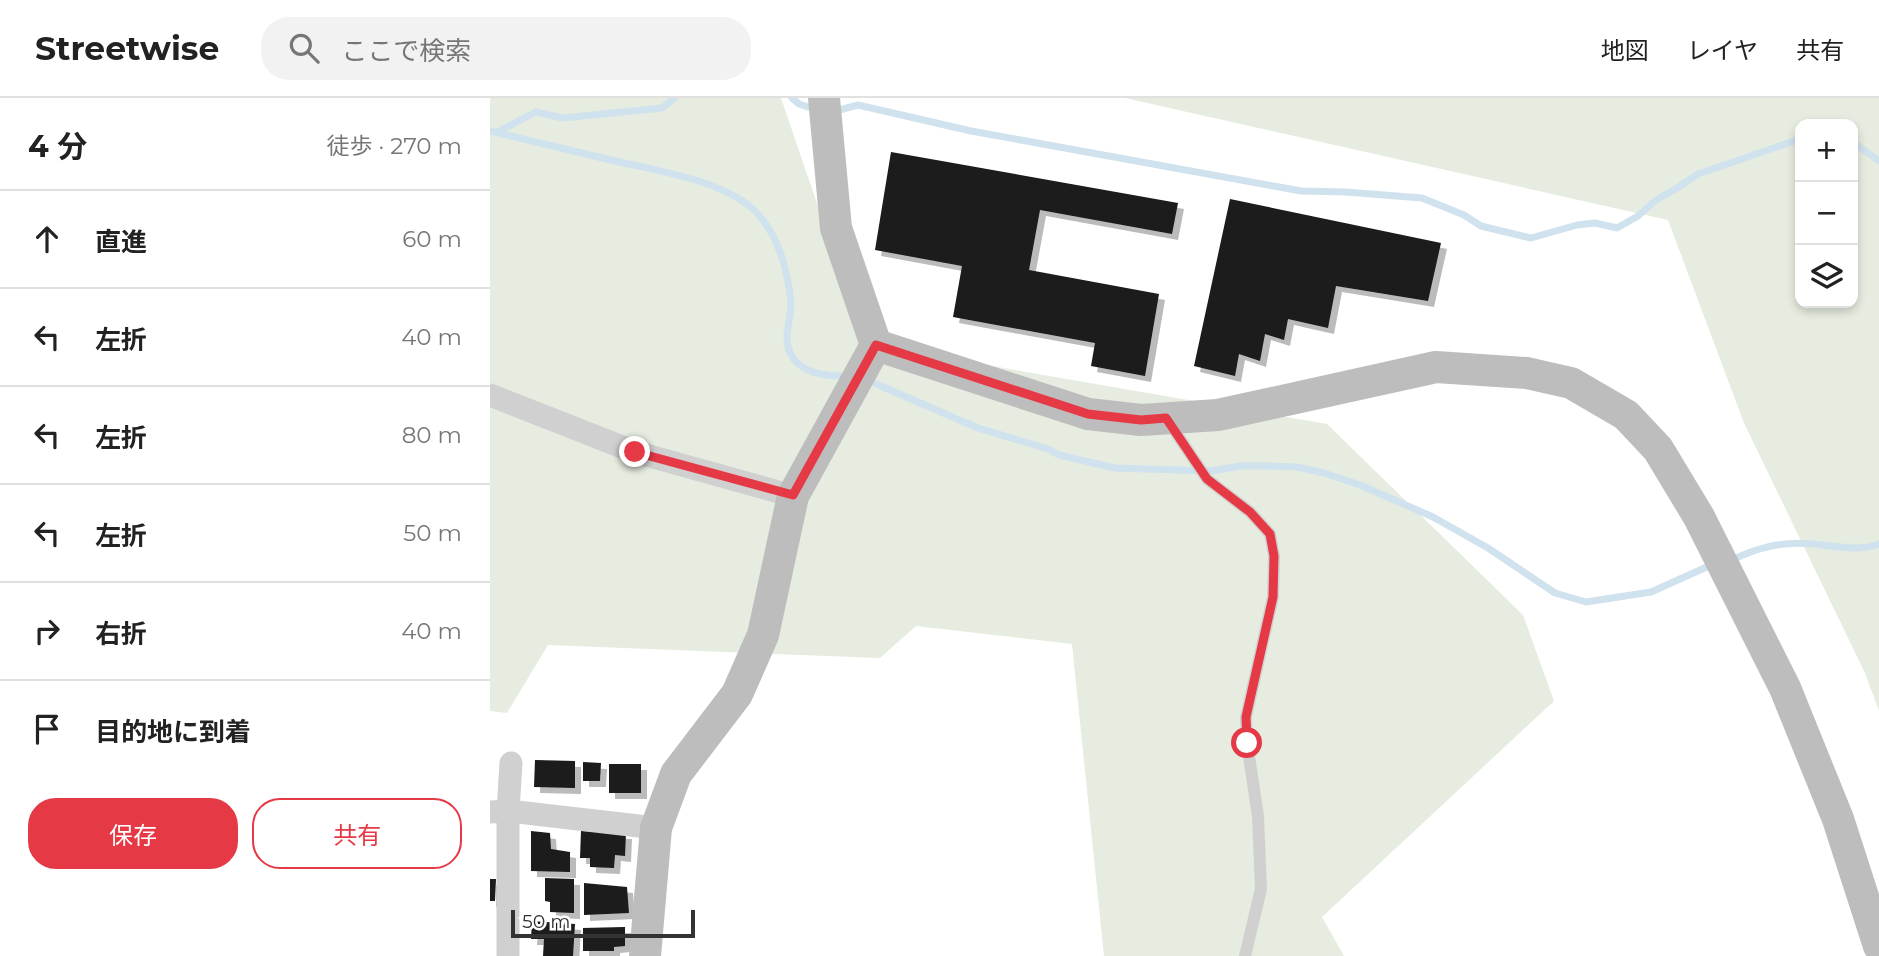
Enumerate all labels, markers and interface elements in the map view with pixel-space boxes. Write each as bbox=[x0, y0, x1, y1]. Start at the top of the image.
search box bbox=[261, 17, 751, 80]
text: Streetwise bbox=[35, 28, 219, 68]
icon: search bbox=[285, 29, 323, 67]
text: ここで検索 bbox=[341, 35, 471, 67]
text: 地図 bbox=[1601, 36, 1649, 65]
text: レイヤ bbox=[1687, 36, 1758, 65]
text: 共有 bbox=[1796, 36, 1844, 65]
map controls bbox=[1795, 119, 1858, 308]
button: + bbox=[1795, 119, 1858, 182]
text: 4 分 bbox=[28, 128, 87, 165]
text: 徒歩 · 270 m bbox=[326, 132, 462, 160]
button: − bbox=[1795, 182, 1858, 245]
icon: ahead bbox=[28, 220, 66, 258]
text: 60 m bbox=[402, 225, 462, 253]
text: 直進 bbox=[95, 226, 147, 258]
button: layers bbox=[1795, 245, 1858, 308]
icon: left bbox=[28, 318, 66, 356]
text: 40 m bbox=[401, 323, 462, 351]
text: 左折 bbox=[95, 324, 147, 356]
icon: left bbox=[28, 416, 66, 454]
text: 80 m bbox=[402, 421, 462, 449]
text: 左折 bbox=[95, 422, 147, 454]
route end bbox=[619, 436, 650, 467]
icon: left bbox=[28, 514, 66, 552]
text: 50 m bbox=[403, 519, 462, 547]
text: 左折 bbox=[95, 520, 147, 552]
icon: right bbox=[28, 612, 66, 650]
text: 40 m bbox=[401, 617, 462, 645]
text: 右折 bbox=[95, 618, 147, 650]
icon: arrive bbox=[28, 710, 66, 748]
text: 目的地に到着 bbox=[95, 716, 251, 748]
route start bbox=[1231, 727, 1262, 758]
button: 保存 bbox=[28, 798, 238, 869]
button: 共有 bbox=[252, 798, 462, 869]
scale bar bbox=[511, 907, 695, 939]
text: 50 m bbox=[522, 910, 570, 933]

